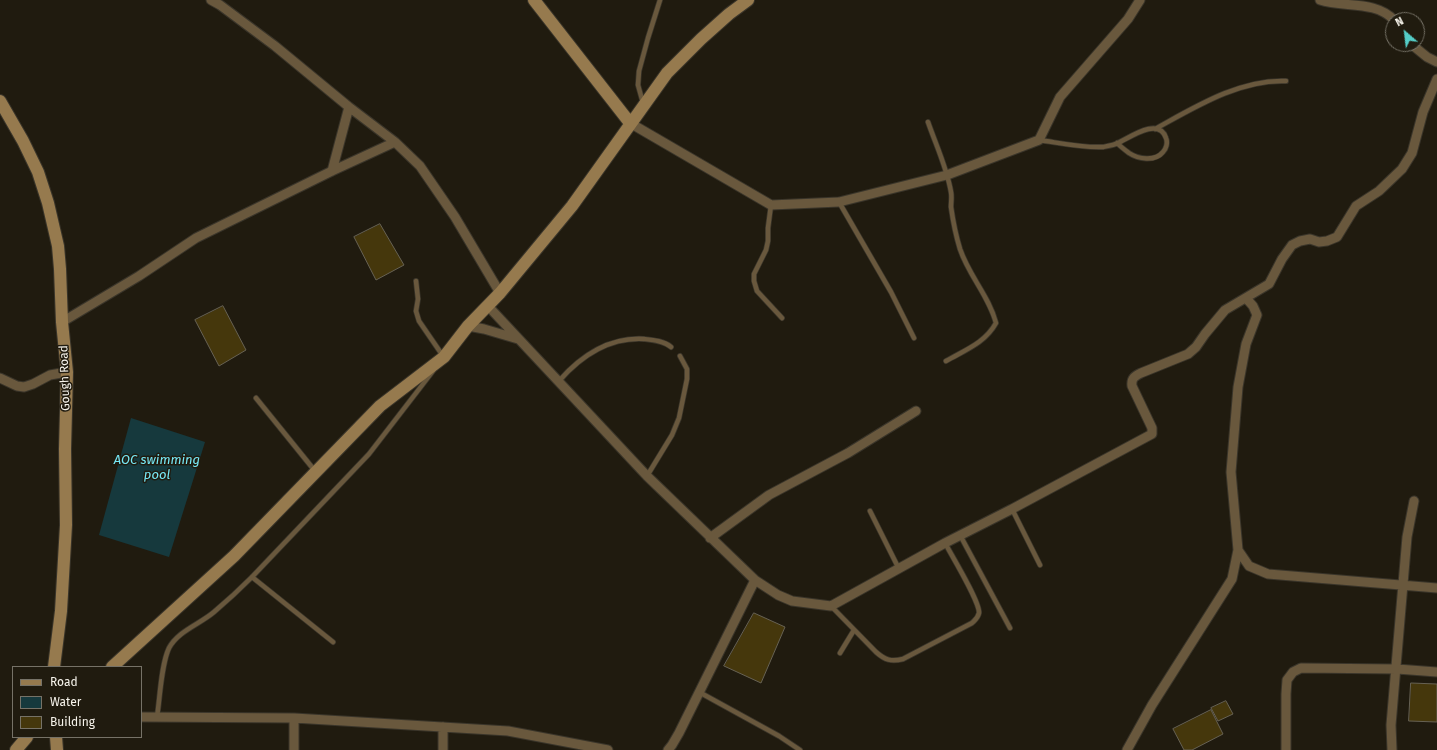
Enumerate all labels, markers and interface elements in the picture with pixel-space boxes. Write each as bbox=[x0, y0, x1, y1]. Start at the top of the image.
north arrow bbox=[1385, 12, 1425, 52]
text: N bbox=[1393, 14, 1406, 29]
street label: Gough Road bbox=[57, 345, 73, 411]
water label: AOC swimming pool bbox=[114, 452, 200, 483]
legend bbox=[12, 666, 142, 738]
text: Road bbox=[50, 675, 78, 689]
text: Water bbox=[50, 695, 81, 709]
text: Building bbox=[50, 715, 95, 729]

